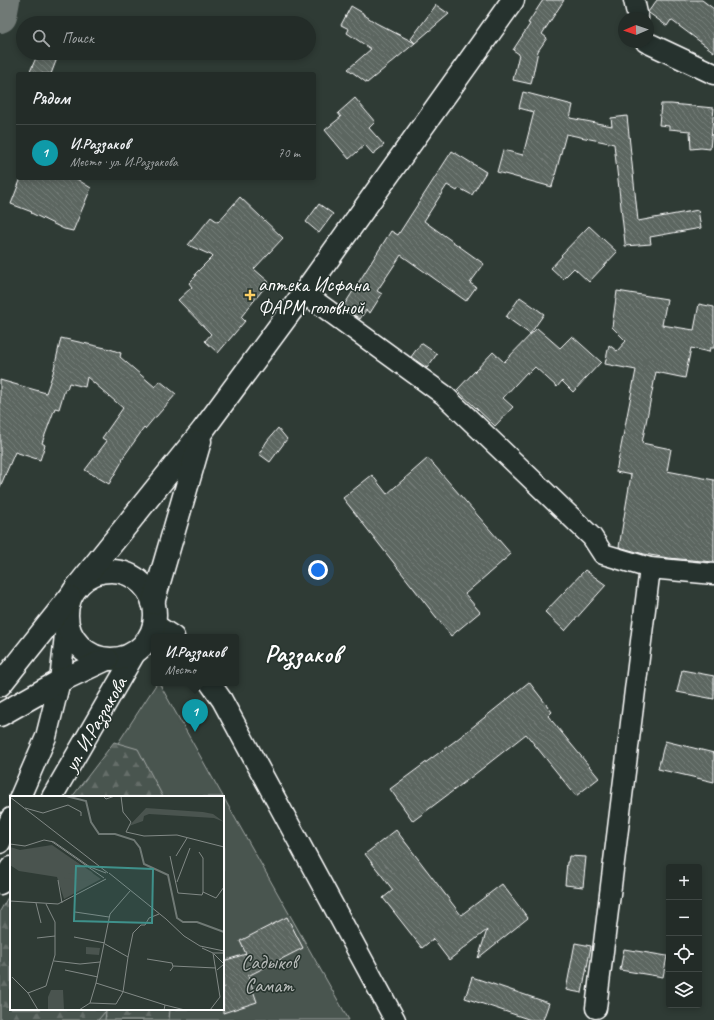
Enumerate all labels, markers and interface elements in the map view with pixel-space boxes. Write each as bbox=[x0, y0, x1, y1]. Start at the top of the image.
north arrow bbox=[618, 12, 654, 48]
search box bbox=[16, 16, 316, 60]
icon: search bbox=[30, 27, 52, 49]
text: Поиск bbox=[62, 29, 94, 48]
text: Рядом bbox=[32, 88, 70, 109]
text: И.Раззаков bbox=[70, 135, 130, 154]
text: 1 bbox=[42, 145, 48, 161]
text: 70 m bbox=[278, 145, 300, 161]
text: Место · ул. И.Раззакова bbox=[70, 154, 178, 170]
place label: аптека Исфана ФАРМ головной bbox=[258, 272, 371, 320]
marker: аптека Исфана ФАРМ головной bbox=[245, 290, 255, 300]
your location bbox=[308, 560, 328, 580]
popup bbox=[151, 634, 239, 686]
district label: Раззаков bbox=[265, 639, 346, 670]
text: И.Раззаков bbox=[165, 643, 225, 662]
text: Место bbox=[165, 662, 196, 678]
street label: ул. И.Раззакова bbox=[58, 671, 134, 777]
pin: 1 bbox=[182, 699, 208, 732]
inset map bbox=[10, 796, 224, 1010]
map controls bbox=[666, 864, 702, 1008]
button: + bbox=[666, 864, 702, 900]
button: − bbox=[666, 900, 702, 936]
button: locate bbox=[666, 936, 702, 972]
park label: Садыков Самат bbox=[241, 950, 300, 998]
button: layers bbox=[666, 972, 702, 1008]

